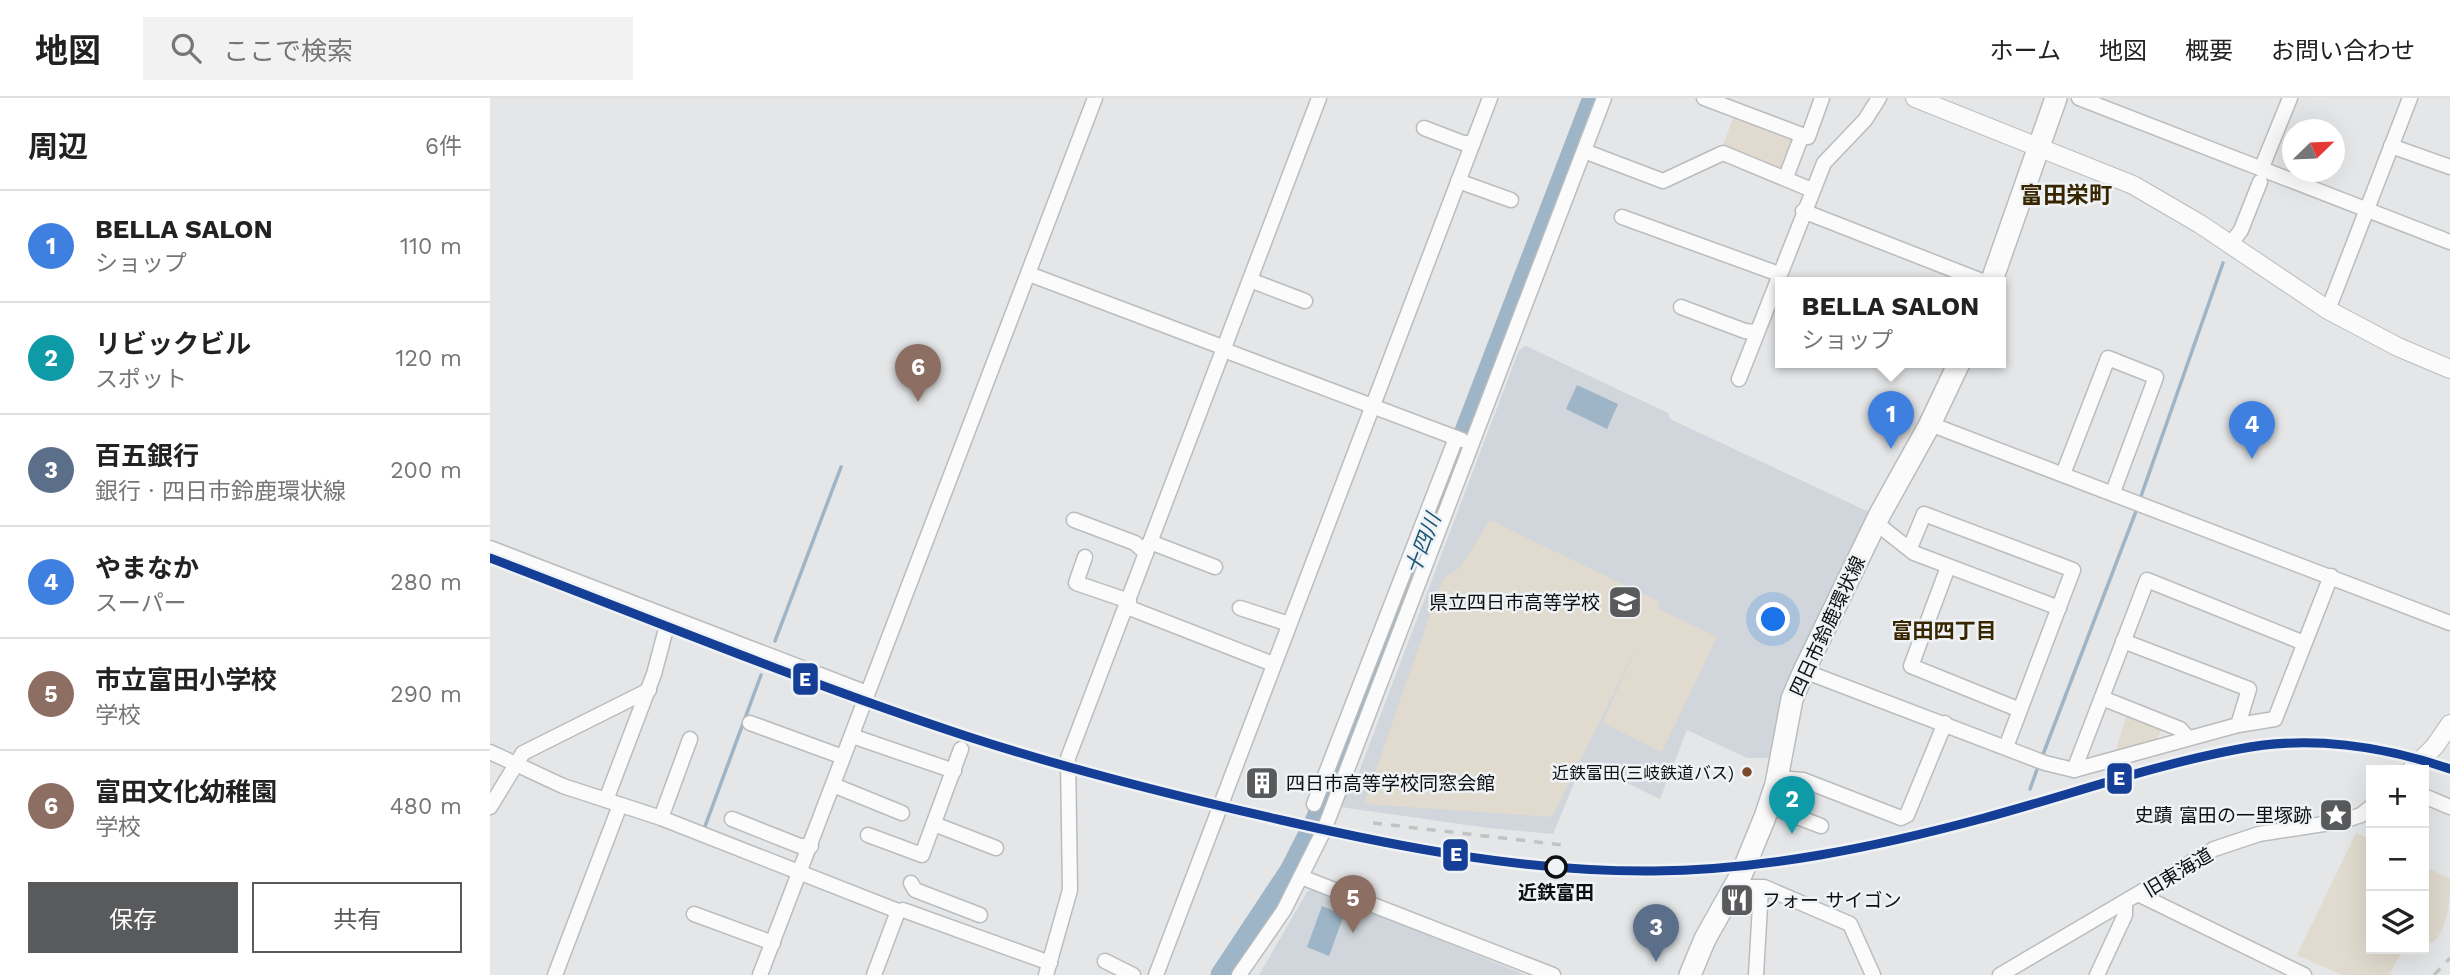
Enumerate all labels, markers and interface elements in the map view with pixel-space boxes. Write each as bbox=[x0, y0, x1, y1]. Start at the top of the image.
search box bbox=[143, 17, 633, 80]
icon: search bbox=[167, 29, 205, 67]
text: 地図 bbox=[35, 31, 101, 70]
text: ここで検索 bbox=[223, 36, 353, 66]
text: ホーム bbox=[1990, 37, 2061, 65]
text: 地図 bbox=[2099, 37, 2147, 65]
text: 概要 bbox=[2185, 37, 2233, 65]
text: お問い合わせ bbox=[2271, 37, 2415, 65]
north arrow bbox=[2282, 119, 2345, 182]
text: 周辺 bbox=[28, 129, 88, 164]
text: 6件 bbox=[425, 133, 462, 160]
district label: 富田栄町 bbox=[2020, 182, 2112, 209]
text: BELLA SALON bbox=[95, 214, 273, 244]
text: 1 bbox=[46, 233, 56, 260]
text: 110 m bbox=[400, 233, 462, 260]
text: ショップ bbox=[95, 250, 187, 277]
popup bbox=[1775, 277, 2006, 368]
text: BELLA SALON bbox=[1802, 291, 1979, 321]
text: ショップ bbox=[1802, 327, 1894, 354]
text: リビックビル bbox=[95, 329, 251, 359]
pin: 6 bbox=[895, 344, 941, 402]
text: 2 bbox=[44, 345, 58, 372]
text: 120 m bbox=[396, 345, 462, 372]
text: スポット bbox=[95, 366, 187, 393]
pin: 1 bbox=[1868, 391, 1914, 449]
pin: 4 bbox=[2229, 401, 2275, 459]
text: 百五銀行 bbox=[95, 441, 199, 471]
text: 3 bbox=[44, 457, 58, 484]
text: 200 m bbox=[390, 457, 462, 484]
text: 銀行 · 四日市鈴鹿環状線 bbox=[95, 478, 346, 505]
water label: 十四川 bbox=[1400, 508, 1446, 578]
street label: 四日市鈴鹿環状線 bbox=[1785, 552, 1870, 700]
text: やまなか bbox=[95, 553, 199, 583]
text: 4 bbox=[44, 569, 58, 596]
text: 280 m bbox=[390, 569, 462, 596]
school or university icon: 県立四日市高等学校 bbox=[1606, 583, 1644, 621]
text: スーパー bbox=[95, 590, 187, 617]
place label: 県立四日市高等学校 bbox=[1429, 591, 1600, 614]
your location bbox=[1756, 602, 1790, 636]
district label: 富田四丁目 bbox=[1892, 618, 1997, 643]
line badge: E bbox=[792, 662, 819, 696]
text: 市立富田小学校 bbox=[95, 665, 277, 695]
text: E bbox=[799, 668, 811, 691]
text: 5 bbox=[44, 681, 58, 708]
text: 290 m bbox=[390, 681, 462, 708]
text: 学校 bbox=[95, 702, 141, 729]
line badge: E bbox=[2106, 762, 2133, 795]
place label: 近鉄富田(三岐鉄道バス) bbox=[1552, 763, 1734, 783]
building icon: 四日市高等学校同窓会館 bbox=[1243, 764, 1281, 802]
marker: 近鉄富田(三岐鉄道バス) bbox=[1740, 765, 1754, 779]
map controls bbox=[2366, 765, 2429, 954]
button: + bbox=[2366, 765, 2429, 828]
text: E bbox=[2113, 767, 2125, 790]
place label: 四日市高等学校同窓会館 bbox=[1286, 772, 1495, 795]
pin: 2 bbox=[1769, 776, 1815, 834]
text: 富田文化幼稚園 bbox=[95, 777, 277, 807]
text: 6 bbox=[44, 793, 58, 820]
text: 480 m bbox=[390, 793, 462, 820]
place icon: 史蹟 富田の一里塚跡 bbox=[2317, 796, 2355, 834]
place label: 史蹟 富田の一里塚跡 bbox=[2135, 804, 2312, 827]
text: 学校 bbox=[95, 814, 141, 841]
button: − bbox=[2366, 828, 2429, 891]
line badge: E bbox=[1442, 838, 1469, 872]
text: E bbox=[1450, 843, 1462, 866]
street label: 旧東海道 bbox=[2140, 843, 2217, 902]
marker: 近鉄富田 bbox=[1545, 856, 1567, 878]
pin: 5 bbox=[1330, 875, 1376, 933]
place label: 近鉄富田 bbox=[1518, 881, 1594, 904]
restaurant icon: フォー サイゴン bbox=[1718, 881, 1756, 919]
button: 保存 bbox=[28, 882, 238, 953]
button: 共有 bbox=[252, 882, 462, 953]
place label: フォー サイゴン bbox=[1762, 889, 1901, 912]
button: layers bbox=[2366, 891, 2429, 954]
pin: 3 bbox=[1633, 904, 1679, 962]

